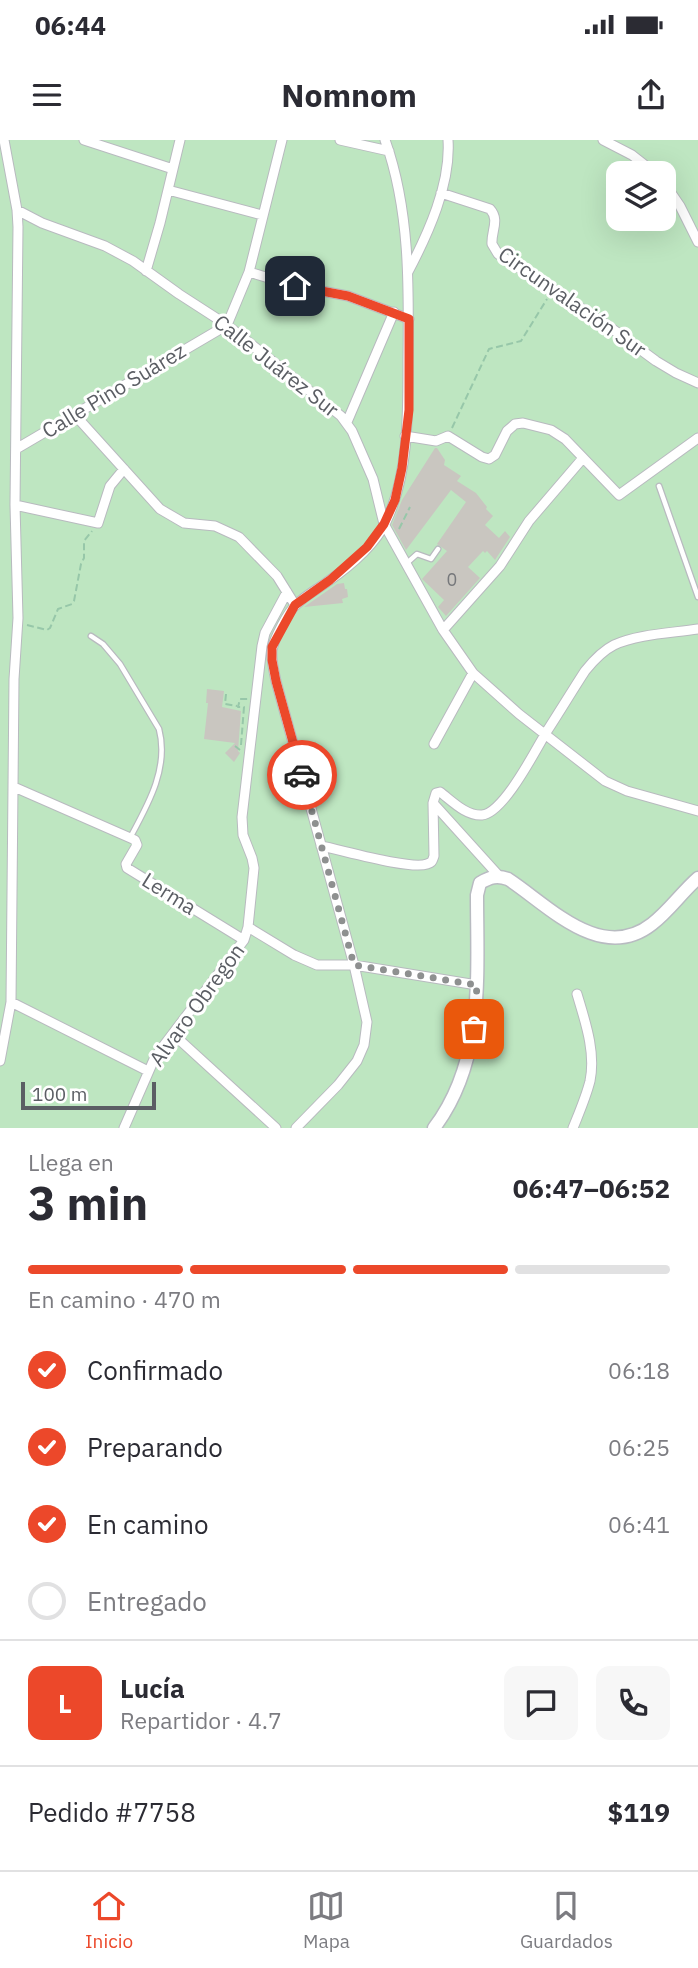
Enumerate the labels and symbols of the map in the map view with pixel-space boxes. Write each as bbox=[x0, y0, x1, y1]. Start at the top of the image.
street label: Circunvalación Sur bbox=[493, 240, 652, 363]
pin bbox=[265, 256, 325, 316]
street label: Calle Juárez Sur bbox=[208, 308, 345, 423]
street label: Calle Pino Suárez bbox=[37, 336, 191, 444]
house number: 0 bbox=[447, 568, 457, 591]
courier bbox=[267, 740, 337, 810]
street label: Lerma bbox=[137, 866, 202, 921]
street label: Alvaro Obregon bbox=[142, 937, 250, 1071]
pin bbox=[444, 999, 504, 1059]
scale bar bbox=[21, 1079, 156, 1111]

